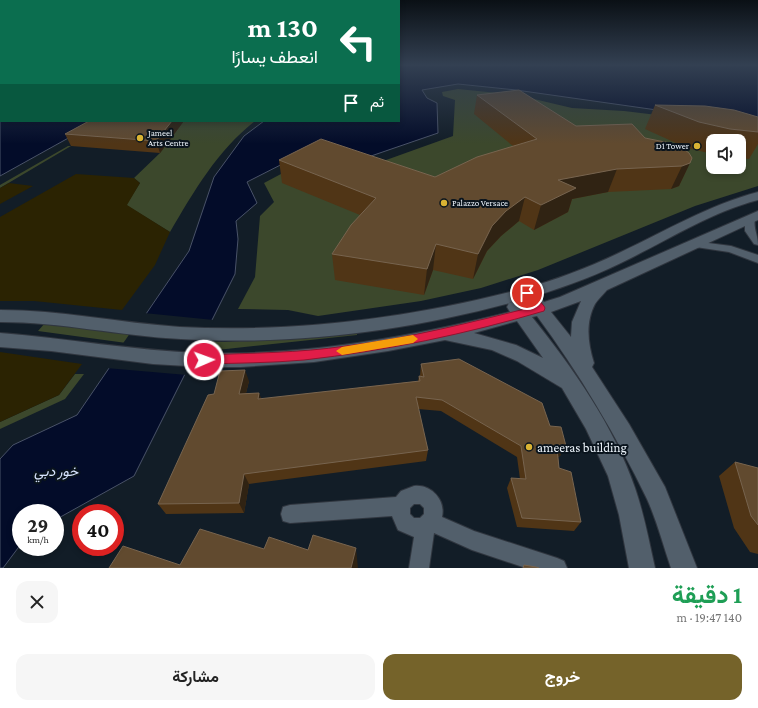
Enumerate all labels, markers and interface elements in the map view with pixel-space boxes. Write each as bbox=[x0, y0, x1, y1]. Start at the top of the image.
text: 130 m bbox=[248, 12, 318, 43]
icon: left bbox=[332, 16, 384, 68]
text: انعطف يسارًا bbox=[232, 47, 318, 67]
icon: arrive bbox=[340, 92, 362, 114]
text: ثم bbox=[370, 94, 384, 110]
place label: Jameel Arts Centre bbox=[147, 128, 188, 148]
marker: Jameel Arts Centre bbox=[135, 133, 145, 143]
map controls bbox=[706, 134, 746, 174]
button: sound bbox=[706, 134, 746, 174]
place label: D1 Tower bbox=[656, 141, 690, 151]
marker: D1 Tower bbox=[692, 141, 702, 151]
marker: Palazzo Versace bbox=[439, 198, 449, 208]
place label: Palazzo Versace bbox=[452, 198, 508, 208]
pin bbox=[510, 276, 544, 310]
icon: arrive bbox=[516, 282, 538, 304]
position arrow bbox=[183, 339, 225, 381]
place label: ameeras building bbox=[537, 440, 627, 455]
marker: ameeras building bbox=[524, 442, 534, 452]
water label: خور دبي bbox=[34, 463, 79, 483]
speed limit sign: 40 bbox=[72, 504, 124, 556]
text: 29 bbox=[27, 514, 49, 536]
text: km/h bbox=[27, 534, 49, 545]
button: close bbox=[16, 581, 58, 623]
text: 1 دقيقة bbox=[672, 581, 742, 608]
text: 140 m · 19:47 bbox=[677, 610, 742, 625]
button: مشاركة bbox=[16, 654, 375, 700]
button: خروج bbox=[383, 654, 742, 700]

